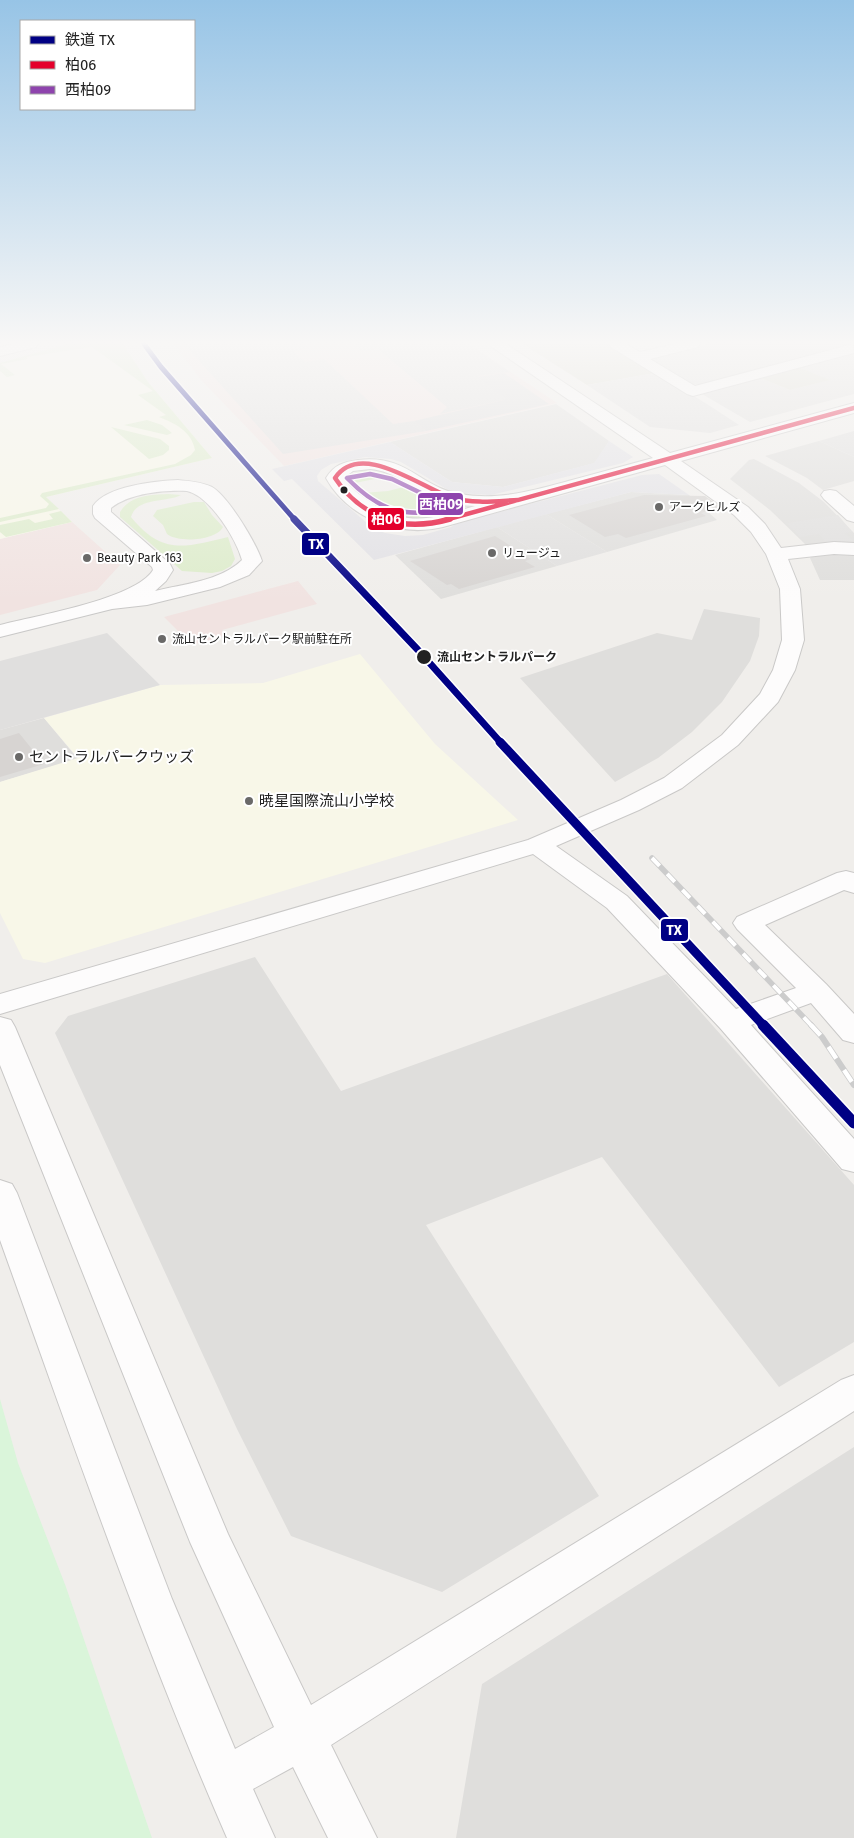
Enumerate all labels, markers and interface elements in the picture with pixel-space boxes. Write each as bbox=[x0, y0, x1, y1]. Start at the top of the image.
legend bbox=[20, 20, 195, 110]
text: 鉄道 TX bbox=[65, 31, 116, 49]
text: 柏06 bbox=[65, 56, 96, 74]
text: 西柏09 bbox=[65, 81, 111, 99]
unlabelled marker bbox=[339, 485, 349, 495]
line badge: 西柏09 bbox=[417, 492, 464, 516]
text: 西柏09 bbox=[419, 496, 463, 513]
place label: アークヒルズ bbox=[669, 500, 740, 514]
marker: アークヒルズ bbox=[653, 501, 665, 513]
line badge: 柏06 bbox=[367, 507, 405, 531]
text: 柏06 bbox=[371, 511, 401, 528]
line badge: TX bbox=[301, 532, 330, 556]
text: TX bbox=[308, 536, 325, 553]
place label: リュージュ bbox=[502, 546, 561, 560]
marker: リュージュ bbox=[486, 547, 498, 559]
place label: Beauty Park 163 bbox=[97, 551, 182, 565]
marker: Beauty Park 163 bbox=[81, 552, 93, 564]
place label: 流山セントラルパーク駅前駐在所 bbox=[172, 632, 352, 646]
marker: 流山セントラルパーク駅前駐在所 bbox=[156, 633, 168, 645]
marker: 流山セントラルパーク bbox=[415, 648, 433, 666]
place label: 流山セントラルパーク bbox=[437, 650, 557, 664]
place label: セントラルパークウッズ bbox=[29, 748, 194, 766]
marker: セントラルパークウッズ bbox=[13, 751, 25, 763]
place label: 暁星国際流山小学校 bbox=[259, 792, 394, 810]
marker: 暁星国際流山小学校 bbox=[243, 795, 255, 807]
line badge: TX bbox=[660, 918, 689, 942]
text: TX bbox=[666, 922, 683, 939]

